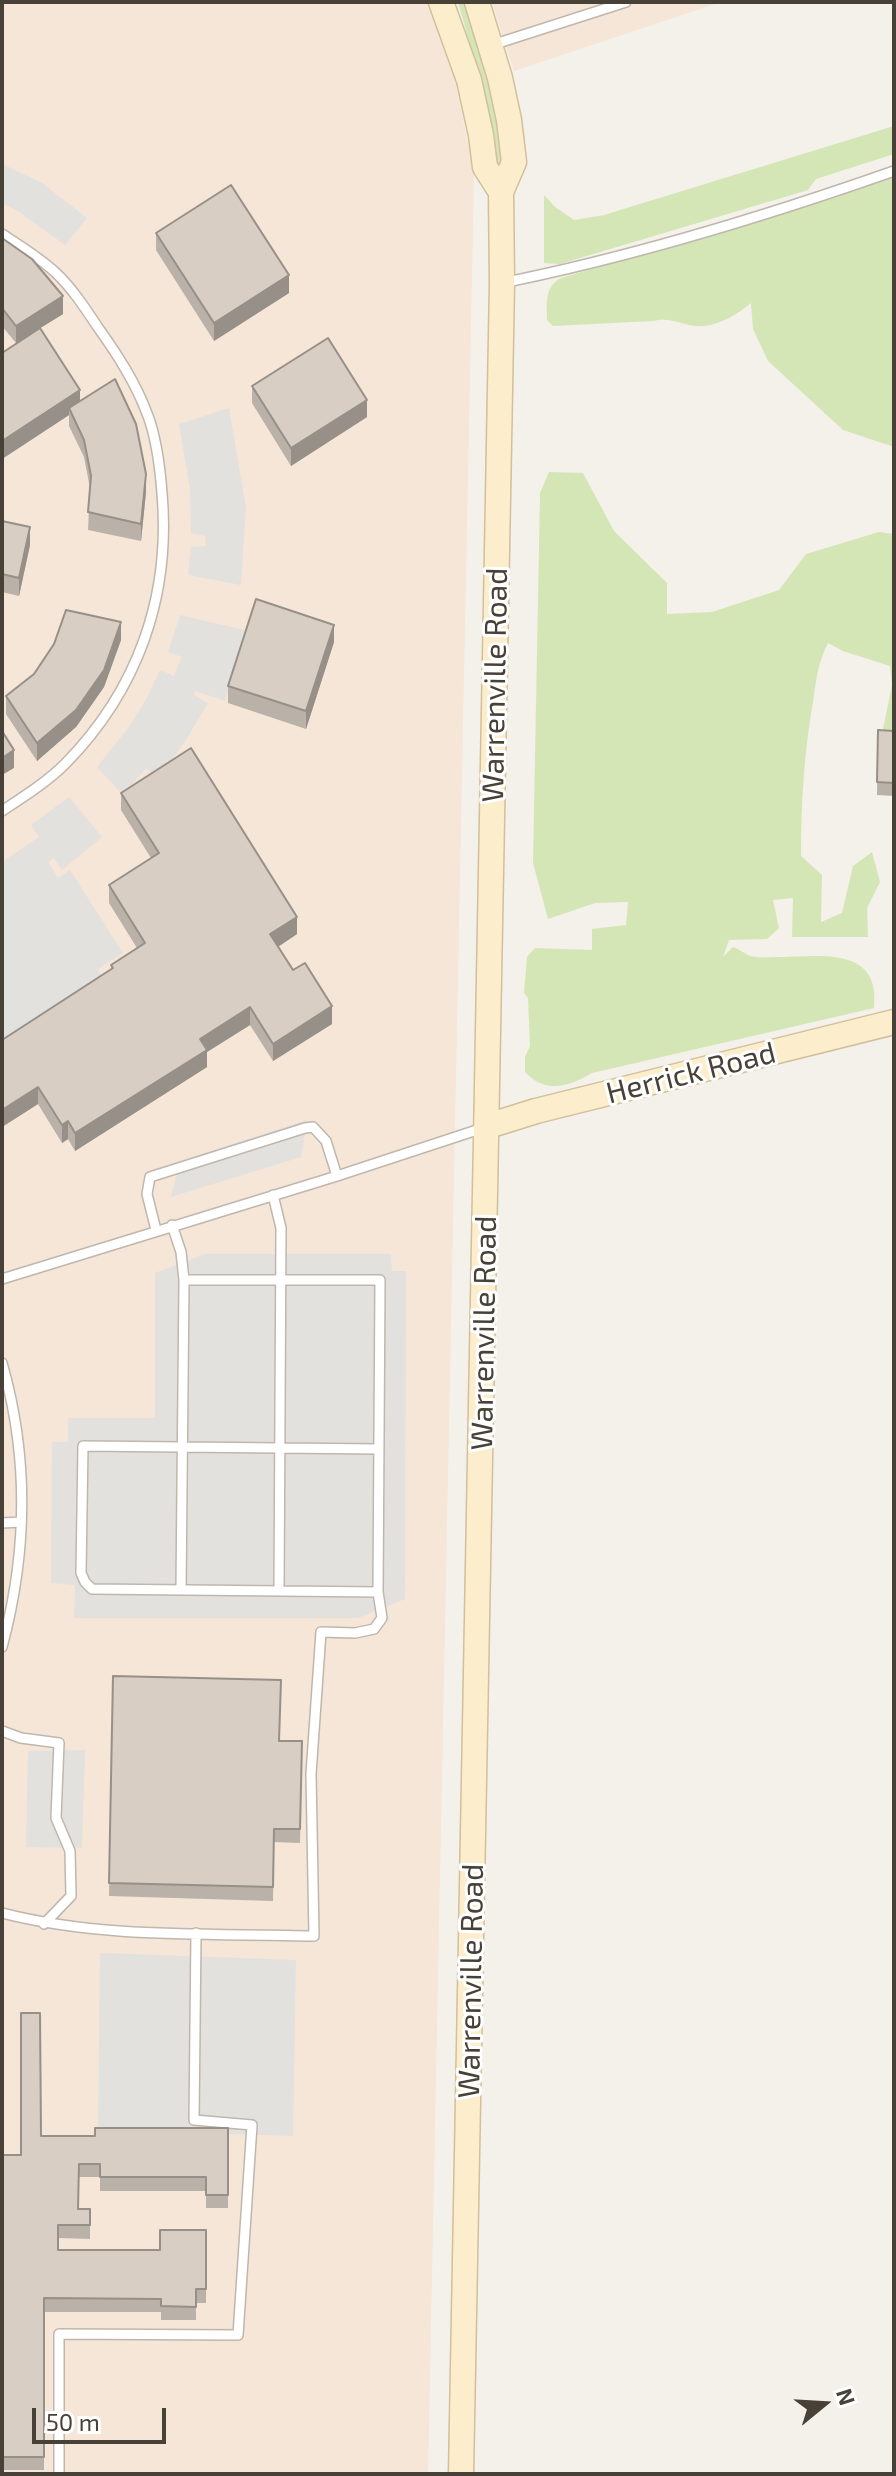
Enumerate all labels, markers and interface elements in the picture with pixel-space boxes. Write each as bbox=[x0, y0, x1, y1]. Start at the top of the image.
street label: Warrenville Road bbox=[475, 567, 515, 803]
street label: Herrick Road bbox=[603, 1035, 779, 1111]
street label: Warrenville Road bbox=[464, 1215, 504, 1451]
street label: Warrenville Road bbox=[451, 1863, 491, 2099]
north arrow bbox=[784, 2364, 864, 2444]
text: N bbox=[832, 2385, 862, 2408]
scale bar bbox=[36, 2392, 170, 2442]
text: 50 m bbox=[46, 2407, 100, 2436]

